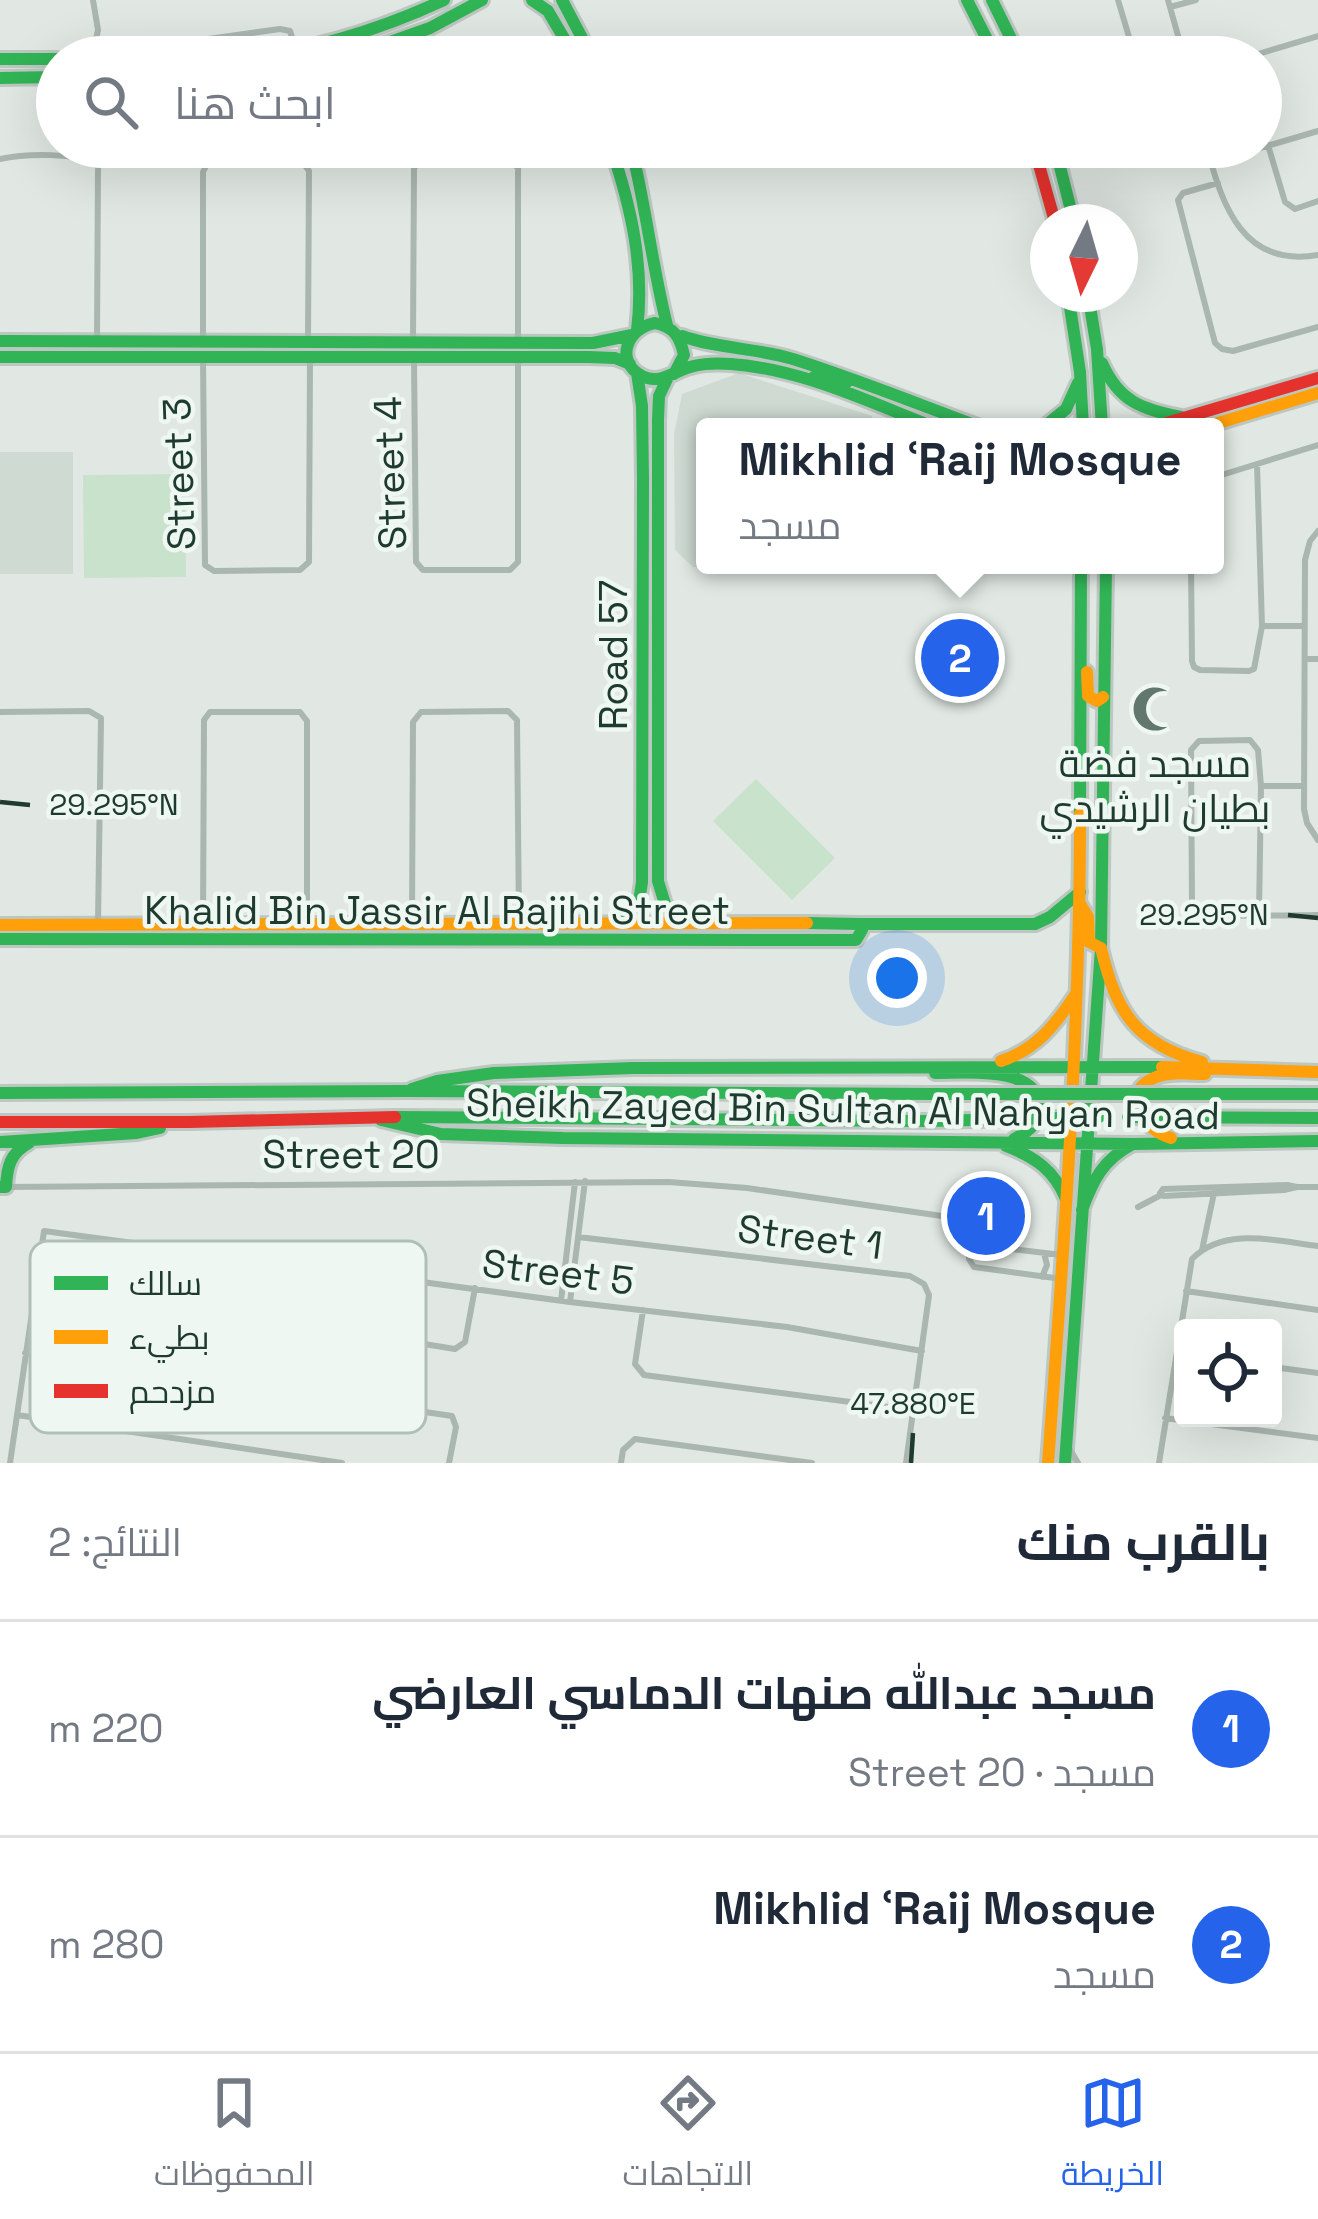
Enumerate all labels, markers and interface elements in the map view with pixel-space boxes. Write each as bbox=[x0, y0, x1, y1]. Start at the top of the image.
search box bbox=[36, 36, 1282, 168]
icon: search bbox=[78, 69, 144, 135]
text: ابحث هنا bbox=[174, 75, 336, 132]
north arrow bbox=[1030, 204, 1138, 312]
street label: Street 4 bbox=[363, 395, 417, 551]
street label: Street 3 bbox=[152, 397, 206, 551]
popup bbox=[696, 418, 1224, 574]
text: Mikhlid ʿRaij Mosque bbox=[739, 431, 1181, 488]
text: مسجد bbox=[739, 501, 842, 550]
street label: Road 57 bbox=[589, 580, 638, 730]
pin: 2 bbox=[921, 613, 999, 703]
mosque icon: مسجد فضة بطيان الرشيدي bbox=[1130, 684, 1180, 734]
place label: مسجد فضة بطيان الرشيدي bbox=[1039, 739, 1271, 839]
text: 29.295°N bbox=[49, 785, 179, 824]
street label: Khalid Bin Jassir Al Rajihi Street bbox=[144, 886, 730, 935]
text: 29.295°N bbox=[1139, 895, 1269, 934]
your location bbox=[867, 948, 927, 1008]
street label: Sheikh Zayed Bin Sultan Al Nahyan Road bbox=[466, 1078, 1220, 1140]
street label: Street 20 bbox=[262, 1130, 440, 1179]
pin: 1 bbox=[947, 1171, 1025, 1261]
street label: Street 1 bbox=[735, 1204, 885, 1270]
street label: Street 5 bbox=[479, 1238, 637, 1306]
legend bbox=[30, 1241, 426, 1433]
text: سالك bbox=[129, 1263, 202, 1305]
text: بطيء bbox=[129, 1317, 210, 1363]
map controls bbox=[1174, 1319, 1282, 1427]
button: locate bbox=[1174, 1319, 1282, 1427]
text: مزدحم bbox=[129, 1371, 216, 1414]
text: 47.880°E bbox=[850, 1384, 976, 1423]
text: بالقرب منك bbox=[1016, 1510, 1270, 1575]
text: النتائج: 2 bbox=[48, 1518, 182, 1567]
text: مسجد عبدالله صنهات الدماسي العارضي bbox=[372, 1665, 1156, 1722]
text: 220 m bbox=[48, 1704, 164, 1753]
text: 1 bbox=[1222, 1704, 1240, 1753]
text: مسجد · Street 20 bbox=[848, 1748, 1156, 1797]
text: Mikhlid ʿRaij Mosque bbox=[713, 1880, 1156, 1937]
text: 280 m bbox=[48, 1920, 164, 1969]
text: 2 bbox=[1219, 1920, 1243, 1969]
text: مسجد bbox=[1053, 1950, 1156, 1999]
tab: المحفوظات bbox=[154, 2070, 315, 2204]
tab: الاتجاهات bbox=[622, 2070, 753, 2204]
tab: الخريطة bbox=[1061, 2070, 1164, 2204]

